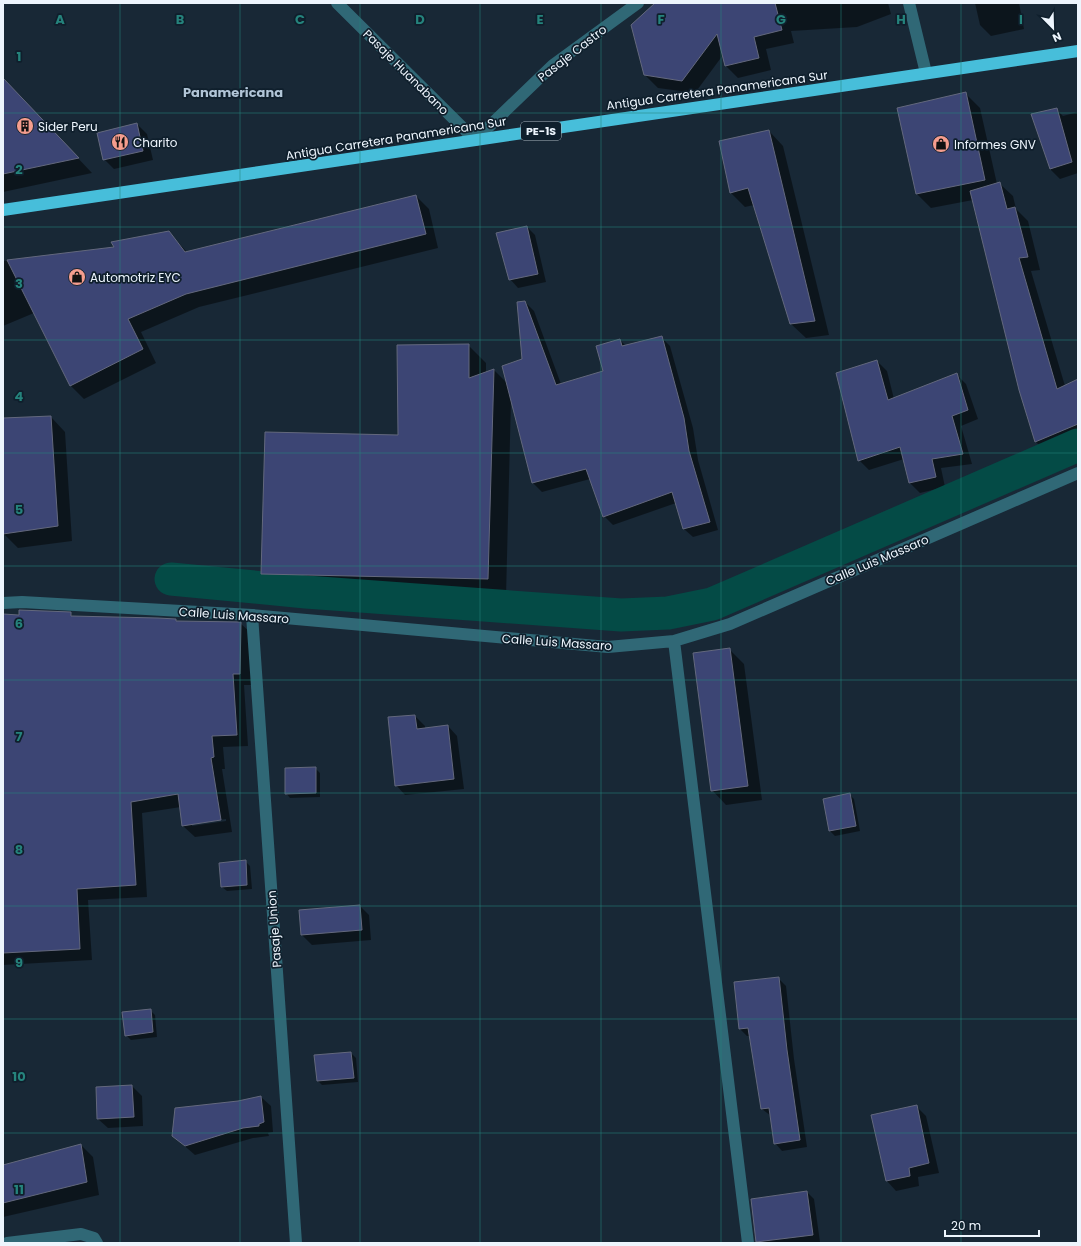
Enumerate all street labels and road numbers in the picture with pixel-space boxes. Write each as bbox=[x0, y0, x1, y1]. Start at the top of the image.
street label: Pasaje Castro bbox=[534, 20, 610, 85]
street label: Pasaje Huanabano bbox=[359, 25, 453, 119]
street label: Antigua Carretera Panamericana Sur bbox=[605, 66, 829, 114]
street label: Antigua Carretera Panamericana Sur bbox=[284, 112, 508, 164]
road number: PE-1S bbox=[521, 122, 561, 140]
street label: Calle Luis Massaro bbox=[823, 530, 931, 589]
street label: Calle Luis Massaro bbox=[178, 603, 290, 627]
street label: Calle Luis Massaro bbox=[501, 630, 613, 654]
street label: Pasaje Union bbox=[263, 890, 285, 968]

